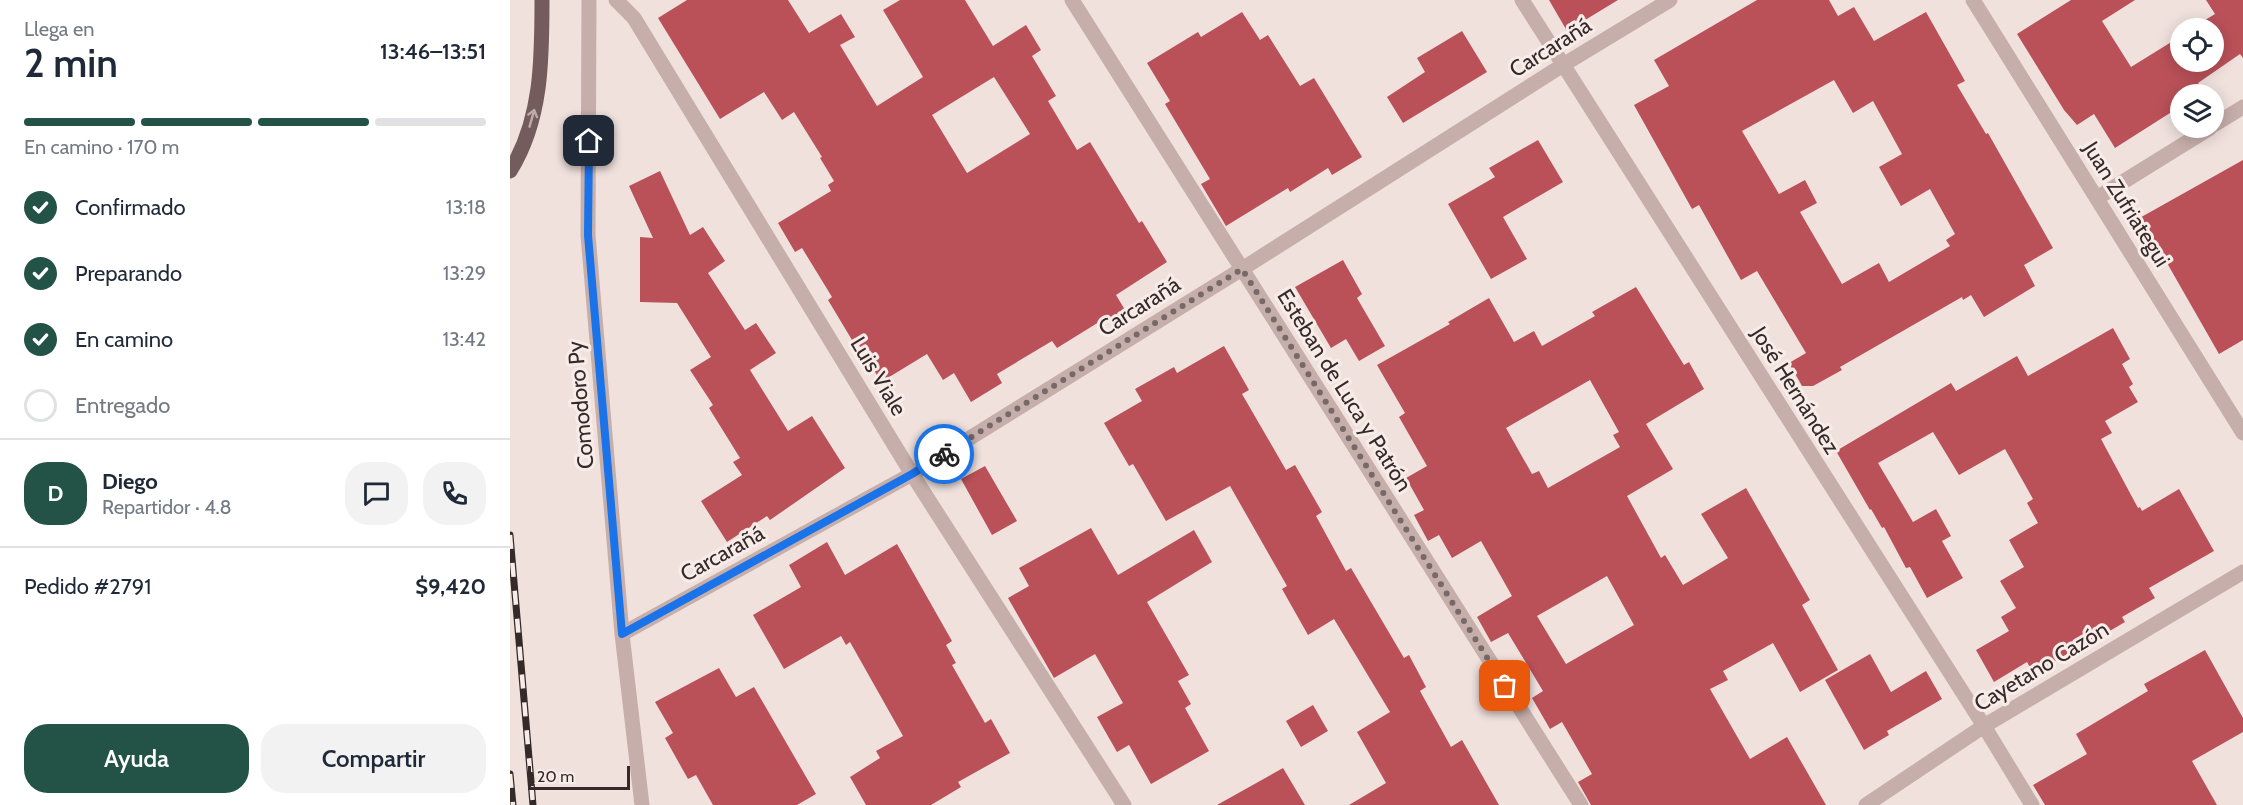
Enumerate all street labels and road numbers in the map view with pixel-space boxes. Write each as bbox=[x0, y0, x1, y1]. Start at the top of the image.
street label: Carcarañá bbox=[1504, 11, 1597, 83]
street label: Juan Zufriategui bbox=[2077, 136, 2176, 272]
street label: Carcarañá bbox=[1093, 270, 1186, 342]
street label: Esteban de Luca y Patrón bbox=[1271, 284, 1418, 496]
street label: José Hernández bbox=[1745, 321, 1845, 459]
street label: Luis Viale bbox=[845, 332, 913, 421]
street label: Comodoro Py bbox=[561, 340, 600, 470]
street label: Carcarañá bbox=[676, 519, 769, 587]
street label: Cayetano Cazón bbox=[1969, 616, 2113, 717]

